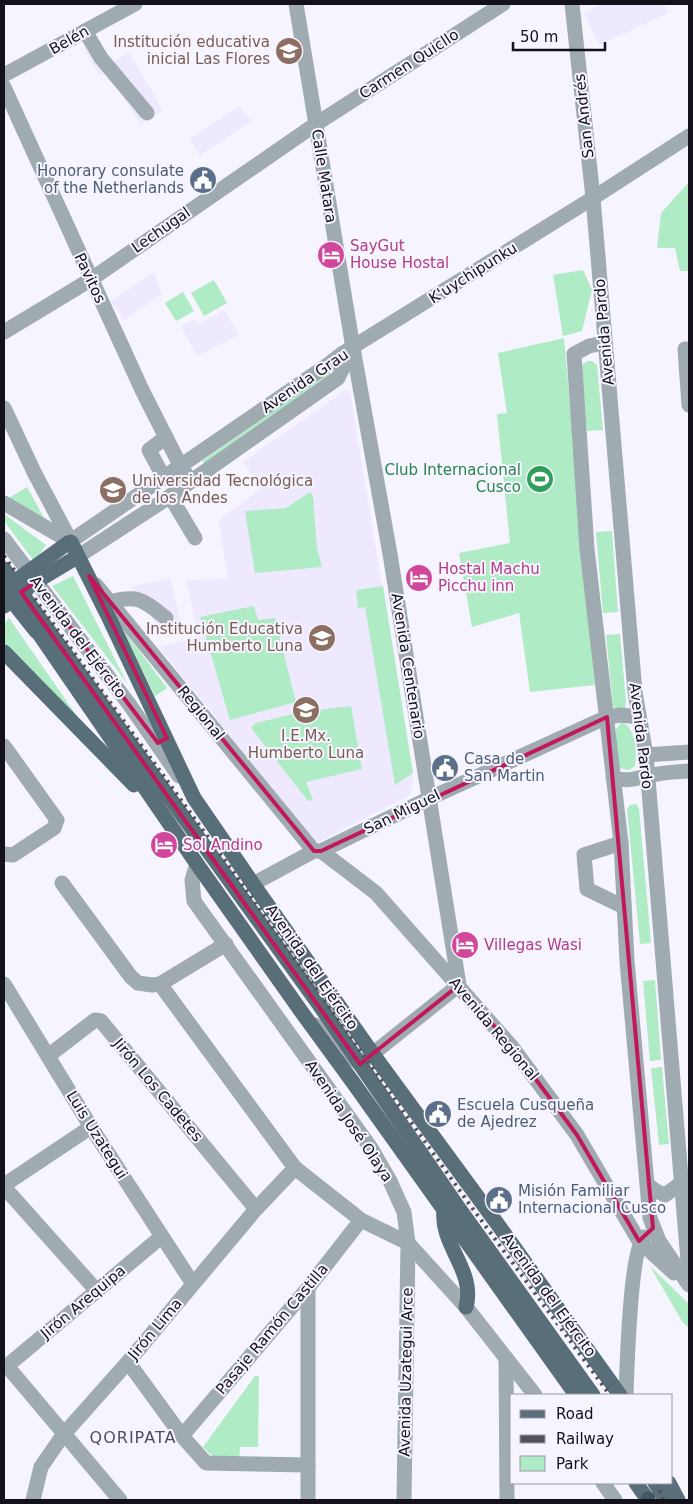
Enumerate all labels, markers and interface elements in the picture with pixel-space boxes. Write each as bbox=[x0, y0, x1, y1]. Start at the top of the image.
scale bar bbox=[513, 20, 606, 52]
street label: Belén bbox=[46, 22, 92, 58]
street label: Carmen Quicllo bbox=[356, 25, 462, 103]
text: 50 m bbox=[520, 28, 558, 46]
place label: Institución educativa inicial Las Flores bbox=[113, 33, 270, 68]
school or university icon: Institución educativa inicial Las Flores bbox=[274, 36, 304, 66]
street label: San Andrés bbox=[571, 73, 597, 159]
street label: Calle Matara bbox=[308, 128, 340, 224]
place label: Honorary consulate of the Netherlands bbox=[37, 162, 184, 197]
public building icon: Honorary consulate of the Netherlands bbox=[188, 165, 218, 195]
street label: Lechugal bbox=[128, 203, 194, 257]
place label: SayGut House Hostal bbox=[350, 237, 449, 272]
street label: K'uychipunku bbox=[426, 239, 520, 307]
hotel icon: SayGut House Hostal bbox=[316, 240, 346, 270]
street label: Pavitos bbox=[71, 250, 110, 306]
street label: Avenida Pardo bbox=[590, 278, 618, 386]
street label: Avenida Grau bbox=[258, 345, 352, 417]
place label: Club Internacional Cusco bbox=[384, 461, 521, 496]
sports icon: Club Internacional Cusco bbox=[525, 464, 555, 494]
place label: Universidad Tecnológica de los Andes bbox=[132, 472, 313, 507]
school or university icon: Universidad Tecnológica de los Andes bbox=[98, 475, 128, 505]
place label: Hostal Machu Picchu inn bbox=[438, 560, 540, 595]
hotel icon: Hostal Machu Picchu inn bbox=[404, 563, 434, 593]
street label: Avenida del Ejército bbox=[26, 572, 130, 702]
street label: Avenida Centenario bbox=[388, 592, 428, 740]
place label: Institución Educativa Humberto Luna bbox=[146, 620, 303, 655]
school or university icon: Institución Educativa Humberto Luna bbox=[307, 623, 337, 653]
street label: Regional bbox=[174, 682, 228, 744]
street label: Avenida Pardo bbox=[626, 682, 656, 790]
school or university icon: I.E.Mx. Humberto Luna bbox=[291, 695, 321, 725]
place label: I.E.Mx. Humberto Luna bbox=[248, 727, 364, 762]
place label: Casa de San Martin bbox=[464, 750, 545, 785]
public building icon: Casa de San Martin bbox=[430, 753, 460, 783]
street label: San Miguel bbox=[361, 786, 443, 838]
hotel icon: Sol Andino bbox=[149, 830, 179, 860]
place label: Sol Andino bbox=[183, 836, 263, 854]
street label: Avenida del Ejército bbox=[262, 901, 362, 1033]
hotel icon: Villegas Wasi bbox=[450, 930, 480, 960]
place label: Villegas Wasi bbox=[484, 936, 582, 954]
street label: Avenida Regional bbox=[446, 974, 542, 1084]
street label: Jirón Los Cadetes bbox=[109, 1034, 206, 1145]
street label: Avenida José Olaya bbox=[301, 1057, 397, 1185]
street label: Luis Uzategui bbox=[63, 1088, 131, 1182]
place label: Escuela Cusqueña de Ajedrez bbox=[457, 1096, 594, 1131]
public building icon: Escuela Cusqueña de Ajedrez bbox=[423, 1099, 453, 1129]
place label: Misión Familiar Internacional Cusco bbox=[518, 1182, 666, 1217]
public building icon: Misión Familiar Internacional Cusco bbox=[484, 1185, 514, 1215]
street label: Avenida del Ejército bbox=[498, 1230, 600, 1360]
street label: Pasaje Ramón Castilla bbox=[212, 1260, 332, 1398]
street label: Jirón Arequipa bbox=[36, 1261, 129, 1343]
street label: Avenida Uzategui Arce bbox=[396, 1287, 416, 1457]
street label: Jirón Lima bbox=[124, 1295, 186, 1364]
legend bbox=[510, 1394, 673, 1484]
text: Road bbox=[556, 1405, 594, 1423]
district label: QORIPATA bbox=[90, 1428, 176, 1447]
text: Railway bbox=[556, 1430, 614, 1448]
text: Park bbox=[556, 1455, 589, 1473]

